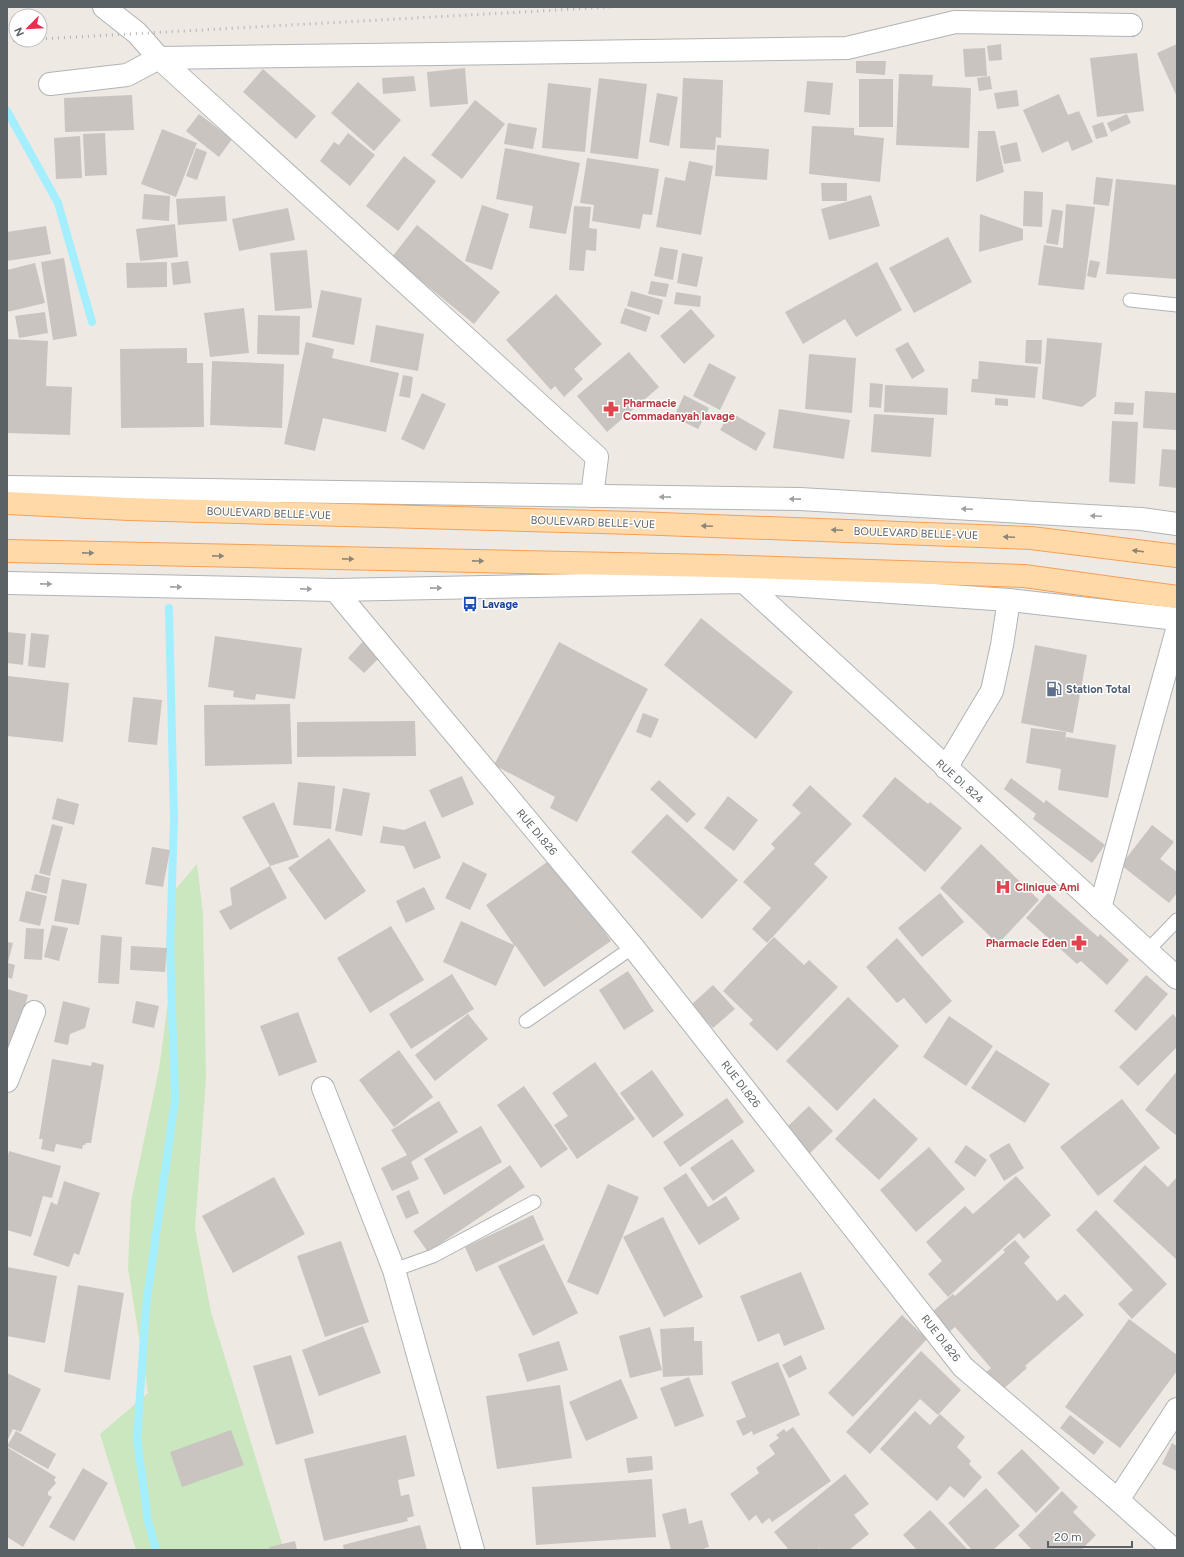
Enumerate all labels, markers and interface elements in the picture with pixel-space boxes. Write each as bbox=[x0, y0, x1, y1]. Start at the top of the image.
north arrow bbox=[8, 8, 48, 48]
text: N bbox=[12, 25, 27, 38]
place label: Pharmacie Commadanyah lavage bbox=[623, 397, 735, 423]
pharmacy icon: Pharmacie Commadanyah lavage bbox=[602, 400, 620, 418]
one-way arrow bbox=[658, 494, 671, 500]
one-way arrow bbox=[788, 496, 801, 502]
street label: BOULEVARD BELLE-VUE bbox=[206, 505, 332, 522]
one-way arrow bbox=[961, 505, 973, 512]
one-way arrow bbox=[1089, 513, 1102, 519]
street label: BOULEVARD BELLE-VUE bbox=[530, 514, 656, 531]
one-way arrow bbox=[701, 522, 713, 529]
street label: BOULEVARD BELLE-VUE bbox=[853, 525, 979, 542]
one-way arrow bbox=[831, 527, 843, 534]
one-way arrow bbox=[1002, 534, 1015, 540]
one-way arrow bbox=[1132, 548, 1144, 554]
one-way arrow bbox=[82, 549, 94, 556]
one-way arrow bbox=[212, 552, 224, 559]
one-way arrow bbox=[342, 555, 354, 562]
one-way arrow bbox=[472, 558, 485, 564]
one-way arrow bbox=[40, 581, 53, 587]
one-way arrow bbox=[170, 584, 183, 590]
one-way arrow bbox=[430, 585, 443, 591]
one-way arrow bbox=[300, 586, 312, 593]
bus stop icon: Lavage bbox=[461, 595, 479, 613]
place label: Lavage bbox=[482, 598, 518, 611]
fuel station icon: Station Total bbox=[1045, 680, 1063, 698]
place label: Station Total bbox=[1066, 683, 1131, 696]
street label: RUE DI. 824 bbox=[933, 757, 986, 806]
street label: RUE DI.826 bbox=[514, 807, 560, 858]
hospital icon: Clinique Ami bbox=[994, 878, 1012, 896]
place label: Clinique Ami bbox=[1015, 881, 1080, 894]
pharmacy icon: Pharmacie Eden bbox=[1070, 934, 1088, 952]
place label: Pharmacie Eden bbox=[986, 937, 1067, 950]
street label: RUE DI.826 bbox=[718, 1058, 763, 1110]
street label: RUE DI.826 bbox=[918, 1312, 963, 1364]
scale bar bbox=[1048, 1523, 1132, 1549]
text: 20 m bbox=[1054, 1530, 1082, 1544]

